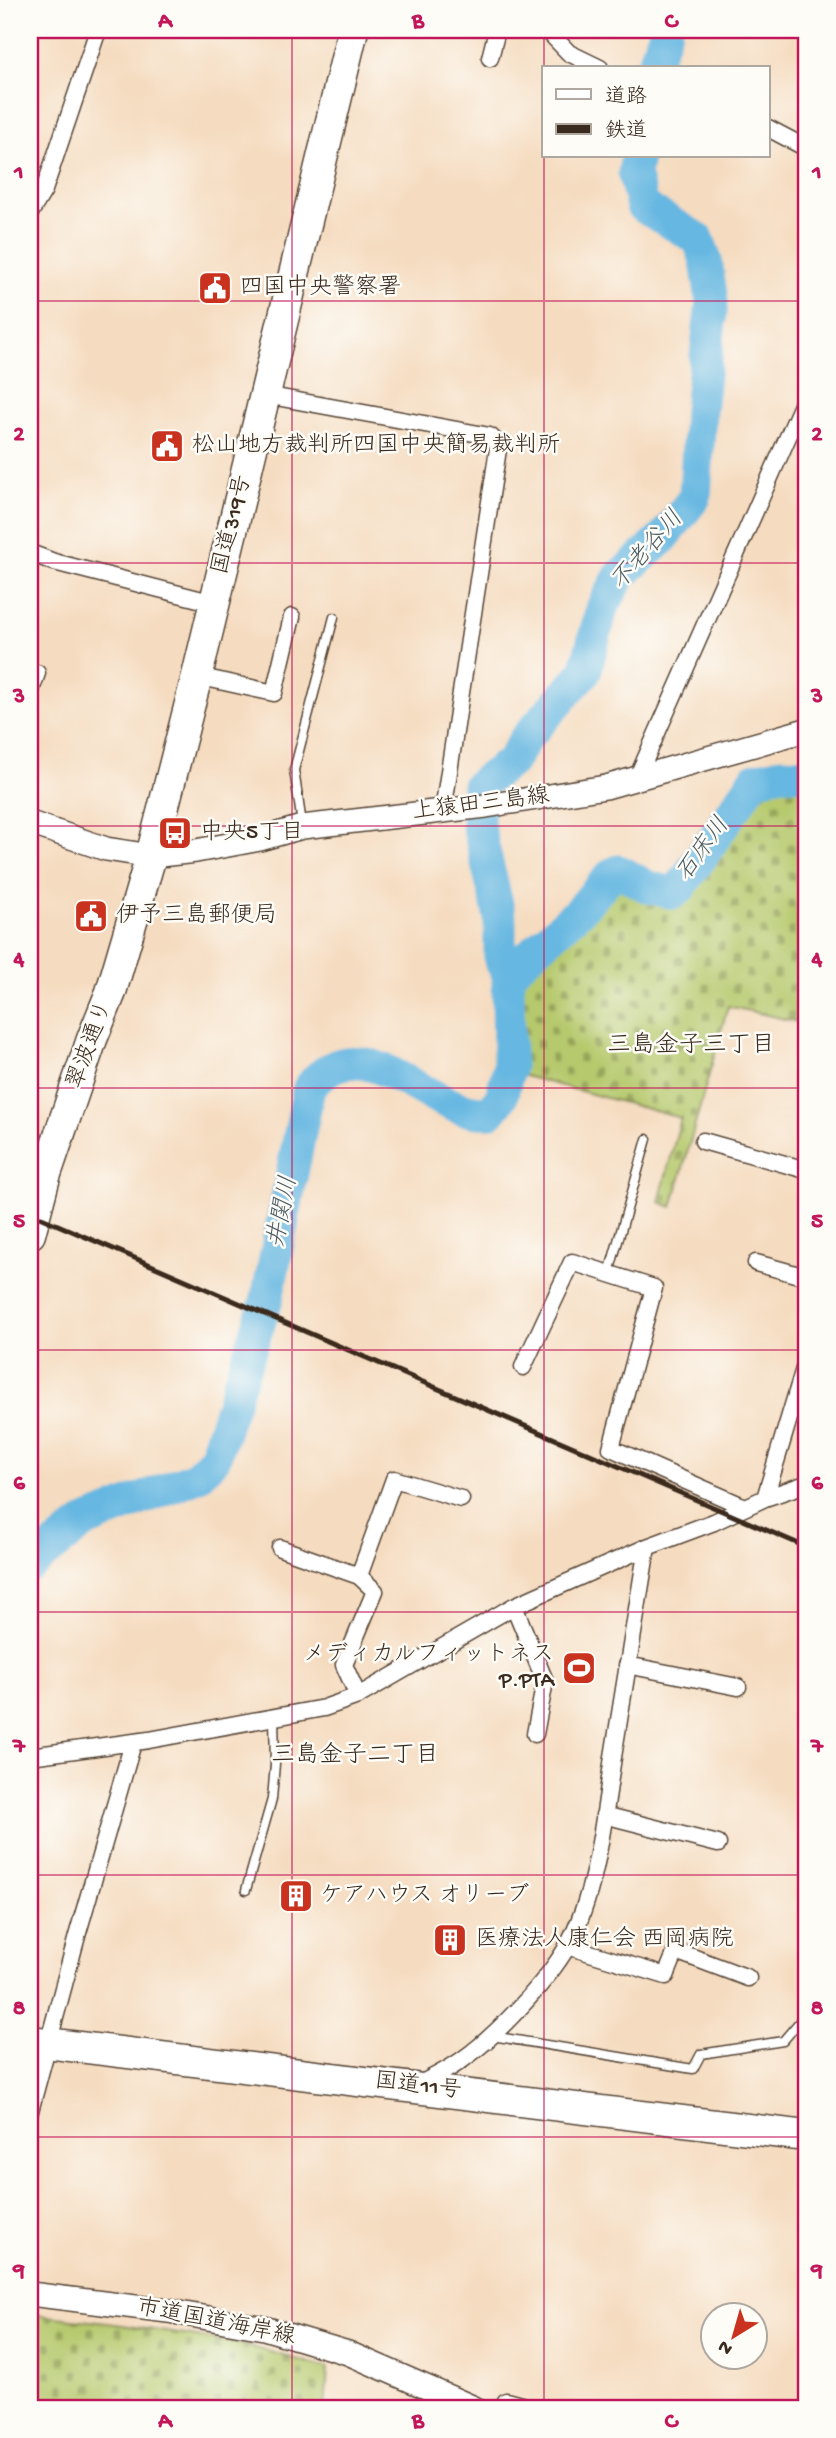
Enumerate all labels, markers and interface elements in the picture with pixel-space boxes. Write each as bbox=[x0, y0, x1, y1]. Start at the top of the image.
text: A bbox=[157, 9, 173, 36]
text: B bbox=[411, 9, 425, 36]
text: C bbox=[665, 9, 680, 36]
legend bbox=[542, 66, 770, 158]
text: 道路 bbox=[605, 85, 647, 111]
text: 鉄道 bbox=[605, 119, 647, 145]
text: 1 bbox=[13, 160, 24, 187]
text: 1 bbox=[811, 160, 822, 187]
public building icon: 四国中央警察署 bbox=[196, 269, 234, 307]
place label: 四国中央警察署 bbox=[240, 274, 401, 302]
text: 2 bbox=[13, 422, 25, 449]
text: 2 bbox=[811, 422, 823, 449]
public building icon: 松山地方裁判所四国中央簡易裁判所 bbox=[148, 427, 186, 465]
place label: 松山地方裁判所四国中央簡易裁判所 bbox=[192, 432, 560, 460]
street label: 国道319号 bbox=[207, 472, 258, 578]
water label: 不老谷川 bbox=[605, 505, 690, 597]
text: 3 bbox=[12, 684, 25, 711]
text: 3 bbox=[810, 684, 823, 711]
street label: 上猿田三島線 bbox=[411, 782, 551, 827]
water label: 石床川 bbox=[670, 812, 737, 888]
bus stop icon: 中央5丁目 bbox=[156, 814, 194, 852]
place label: 中央5丁目 bbox=[200, 819, 304, 847]
public building icon: 伊予三島郵便局 bbox=[72, 897, 110, 935]
place label: 伊予三島郵便局 bbox=[116, 902, 277, 930]
text: 4 bbox=[13, 947, 25, 974]
text: 4 bbox=[811, 947, 823, 974]
street label: 翠波通り bbox=[62, 997, 119, 1093]
district label: 三島金子三丁目 bbox=[607, 1031, 775, 1061]
water label: 井関川 bbox=[262, 1174, 305, 1250]
text: 5 bbox=[13, 1209, 25, 1236]
text: 5 bbox=[811, 1209, 823, 1236]
text: 6 bbox=[13, 1471, 26, 1498]
text: 6 bbox=[811, 1471, 824, 1498]
place label: メディカルフィットネス P.PTA bbox=[302, 1642, 555, 1695]
sports icon: メディカルフィットネス P.PTA bbox=[560, 1649, 598, 1687]
text: 7 bbox=[12, 1734, 26, 1761]
text: 7 bbox=[810, 1734, 824, 1761]
district label: 三島金子二丁目 bbox=[271, 1741, 439, 1771]
building icon: ケアハウス オリーブ bbox=[277, 1877, 315, 1915]
place label: ケアハウス オリーブ bbox=[320, 1882, 529, 1910]
building icon: 医療法人康仁会 西岡病院 bbox=[431, 1921, 469, 1959]
place label: 医療法人康仁会 西岡病院 bbox=[475, 1925, 733, 1954]
text: 8 bbox=[13, 1996, 26, 2023]
text: 8 bbox=[811, 1996, 824, 2023]
street label: 国道11号 bbox=[373, 2067, 463, 2106]
text: 9 bbox=[12, 2258, 25, 2285]
text: 9 bbox=[810, 2258, 823, 2285]
street label: 市道国道海岸線 bbox=[134, 2293, 298, 2352]
north arrow bbox=[700, 2302, 770, 2372]
text: N bbox=[714, 2334, 738, 2360]
text: A bbox=[157, 2409, 173, 2436]
text: B bbox=[411, 2409, 425, 2436]
text: C bbox=[665, 2409, 680, 2436]

